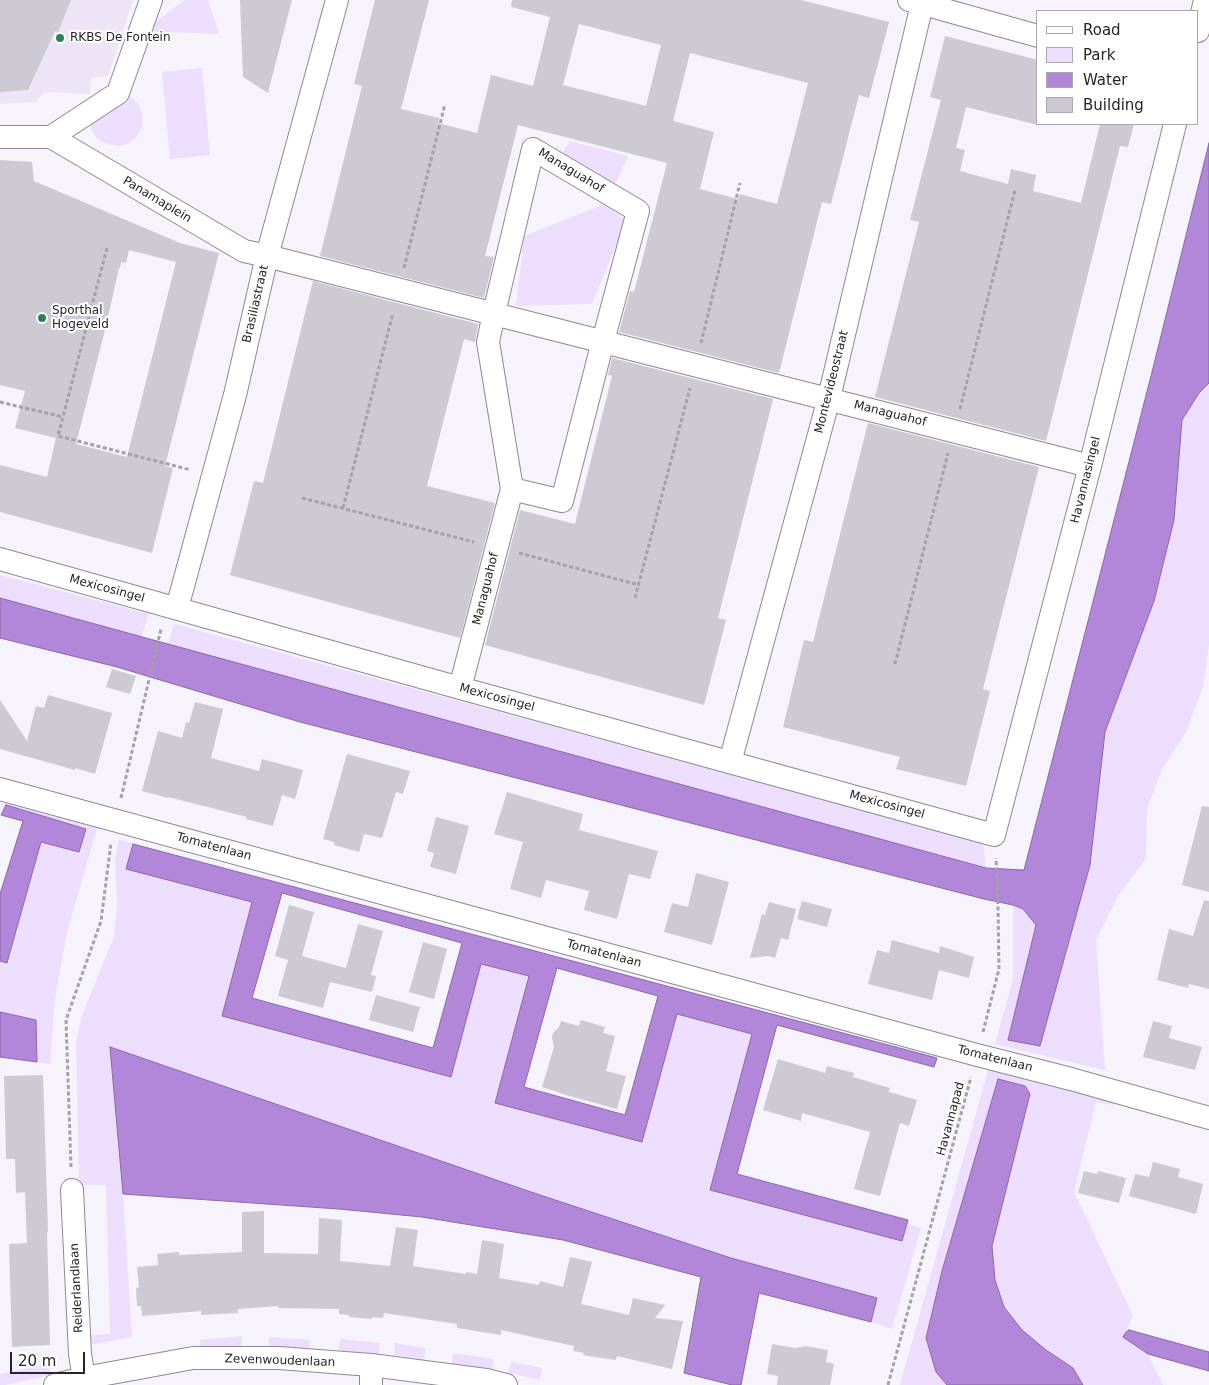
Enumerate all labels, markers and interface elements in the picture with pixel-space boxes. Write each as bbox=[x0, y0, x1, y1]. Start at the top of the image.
legend bbox=[1036, 10, 1199, 125]
text: Road bbox=[1083, 21, 1121, 39]
place label: RKBS De Fontein bbox=[70, 31, 171, 45]
marker: RKBS De Fontein bbox=[54, 32, 66, 44]
text: Park bbox=[1083, 46, 1115, 64]
text: Water bbox=[1083, 71, 1127, 89]
text: Building bbox=[1083, 96, 1144, 114]
street label: Managuahof bbox=[535, 146, 607, 196]
street label: Panamaplein bbox=[120, 174, 194, 226]
street label: Brasiliastraat bbox=[240, 264, 272, 344]
place label: Sporthal Hogeveld bbox=[52, 304, 109, 332]
marker: Sporthal Hogeveld bbox=[36, 312, 48, 324]
street label: Montevideostraat bbox=[812, 329, 852, 435]
street label: Managuahof bbox=[852, 398, 928, 430]
street label: Havannasingel bbox=[1068, 435, 1104, 525]
street label: Managuahof bbox=[470, 551, 502, 627]
street label: Mexicosingel bbox=[68, 572, 146, 606]
street label: Mexicosingel bbox=[458, 681, 536, 715]
street label: Mexicosingel bbox=[848, 788, 926, 822]
street label: Tomatenlaan bbox=[175, 830, 253, 864]
street label: Tomatenlaan bbox=[565, 937, 643, 971]
street label: Tomatenlaan bbox=[956, 1043, 1034, 1075]
street label: Havannapad bbox=[934, 1080, 968, 1158]
street label: Reiderlandlaan bbox=[67, 1243, 87, 1333]
scale bar bbox=[12, 1342, 88, 1374]
text: 20 m bbox=[18, 1352, 56, 1370]
street label: Zevenwoudenlaan bbox=[224, 1352, 336, 1370]

